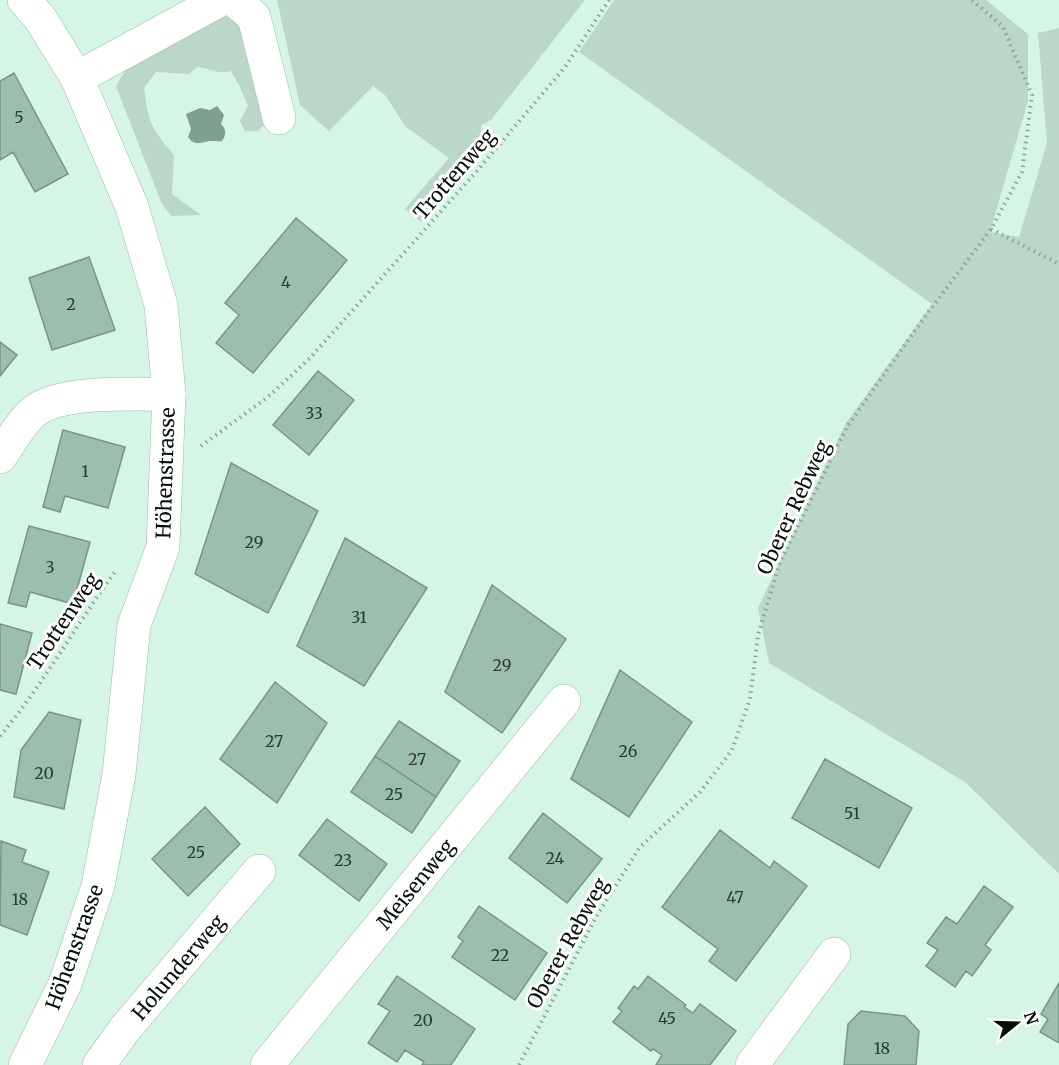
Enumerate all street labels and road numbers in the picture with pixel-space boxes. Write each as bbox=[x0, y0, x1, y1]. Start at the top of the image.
street label: Trottenweg bbox=[408, 124, 500, 224]
street label: Höhenstrasse bbox=[150, 407, 180, 539]
street label: Oberer Rebweg bbox=[751, 436, 835, 578]
street label: Trottenweg bbox=[21, 568, 105, 674]
street label: Meisenweg bbox=[371, 833, 459, 934]
street label: Oberer Rebweg bbox=[521, 873, 613, 1013]
street label: Höhenstrasse bbox=[40, 881, 108, 1013]
street label: Holunderweg bbox=[126, 909, 230, 1025]

